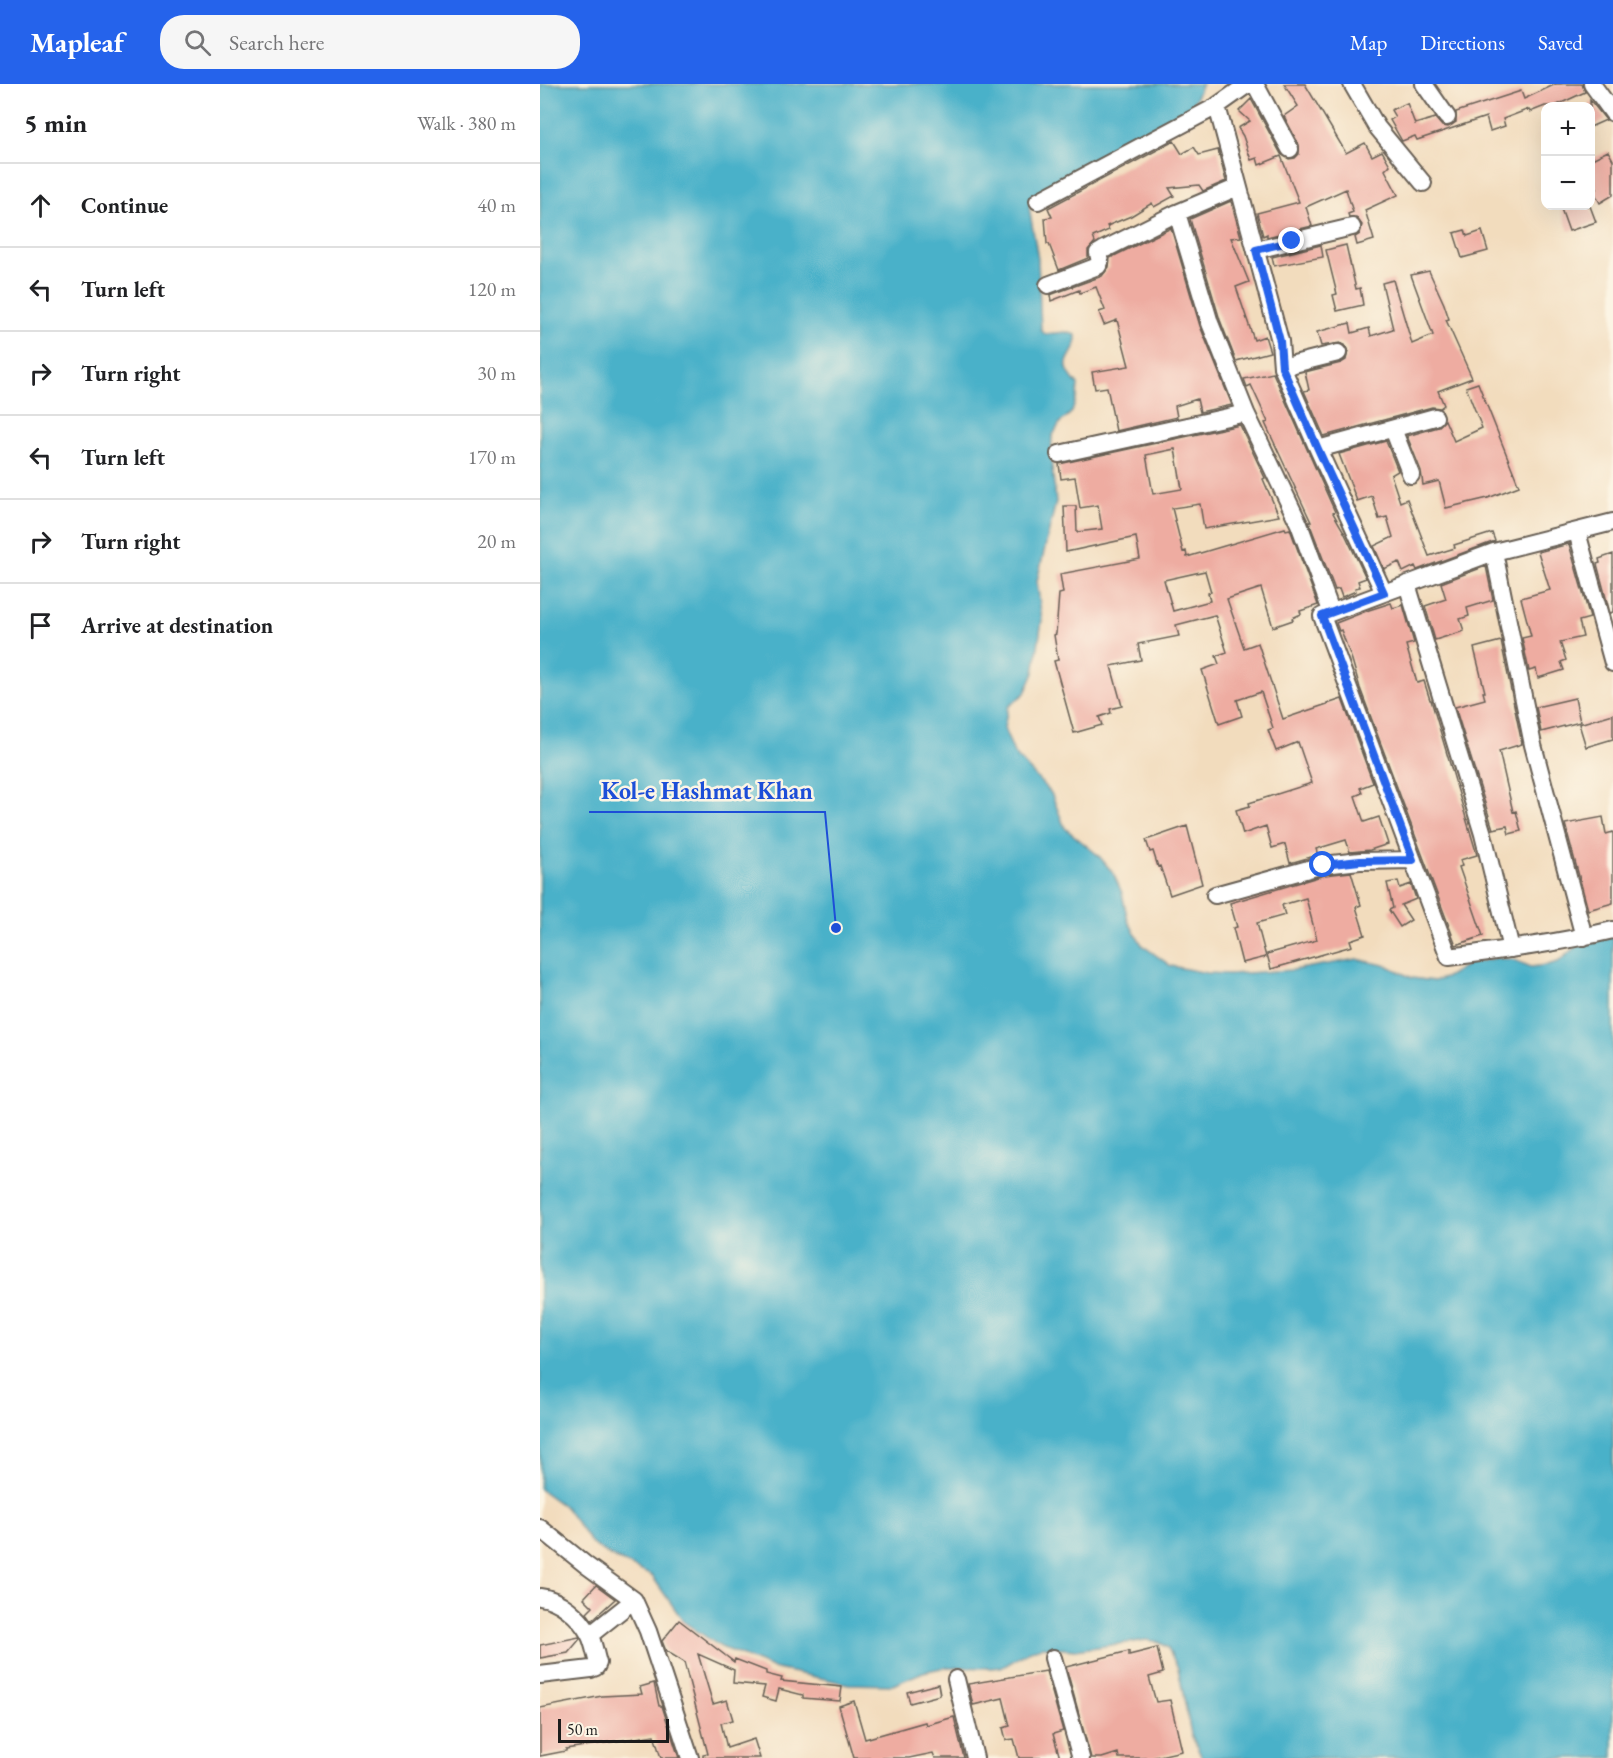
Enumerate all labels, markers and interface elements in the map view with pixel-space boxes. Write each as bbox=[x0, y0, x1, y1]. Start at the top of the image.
search box bbox=[160, 15, 580, 69]
text: Mapleaf bbox=[30, 24, 124, 60]
icon: search bbox=[181, 26, 214, 59]
text: Search here bbox=[229, 28, 324, 57]
text: Map bbox=[1350, 29, 1387, 56]
text: Directions bbox=[1420, 29, 1505, 56]
text: Saved bbox=[1538, 29, 1583, 56]
map controls bbox=[1541, 102, 1595, 210]
button: + bbox=[1541, 102, 1595, 156]
text: 5 min bbox=[24, 106, 87, 140]
text: Walk · 380 m bbox=[417, 110, 516, 136]
button: − bbox=[1541, 156, 1595, 210]
icon: ahead bbox=[24, 189, 57, 222]
text: Continue bbox=[81, 191, 168, 220]
text: 40 m bbox=[477, 192, 516, 218]
route end bbox=[1278, 227, 1304, 253]
icon: left bbox=[24, 273, 57, 306]
text: Turn left bbox=[81, 275, 165, 304]
text: 120 m bbox=[468, 276, 516, 302]
icon: right bbox=[24, 357, 57, 390]
text: Turn right bbox=[81, 359, 180, 388]
text: 30 m bbox=[477, 360, 516, 386]
icon: left bbox=[24, 441, 57, 474]
text: Turn left bbox=[81, 443, 165, 472]
text: 170 m bbox=[468, 444, 516, 470]
icon: right bbox=[24, 525, 57, 558]
text: Turn right bbox=[81, 527, 180, 556]
text: 20 m bbox=[477, 528, 516, 554]
icon: arrive bbox=[24, 609, 57, 642]
text: Arrive at destination bbox=[81, 611, 273, 640]
callout: Kol-e Hashmat Khan bbox=[589, 770, 825, 812]
text: Kol-e Hashmat Khan bbox=[601, 775, 813, 806]
route start bbox=[1309, 851, 1335, 877]
scale bar bbox=[558, 1716, 669, 1744]
text: 50 m bbox=[567, 1719, 598, 1740]

